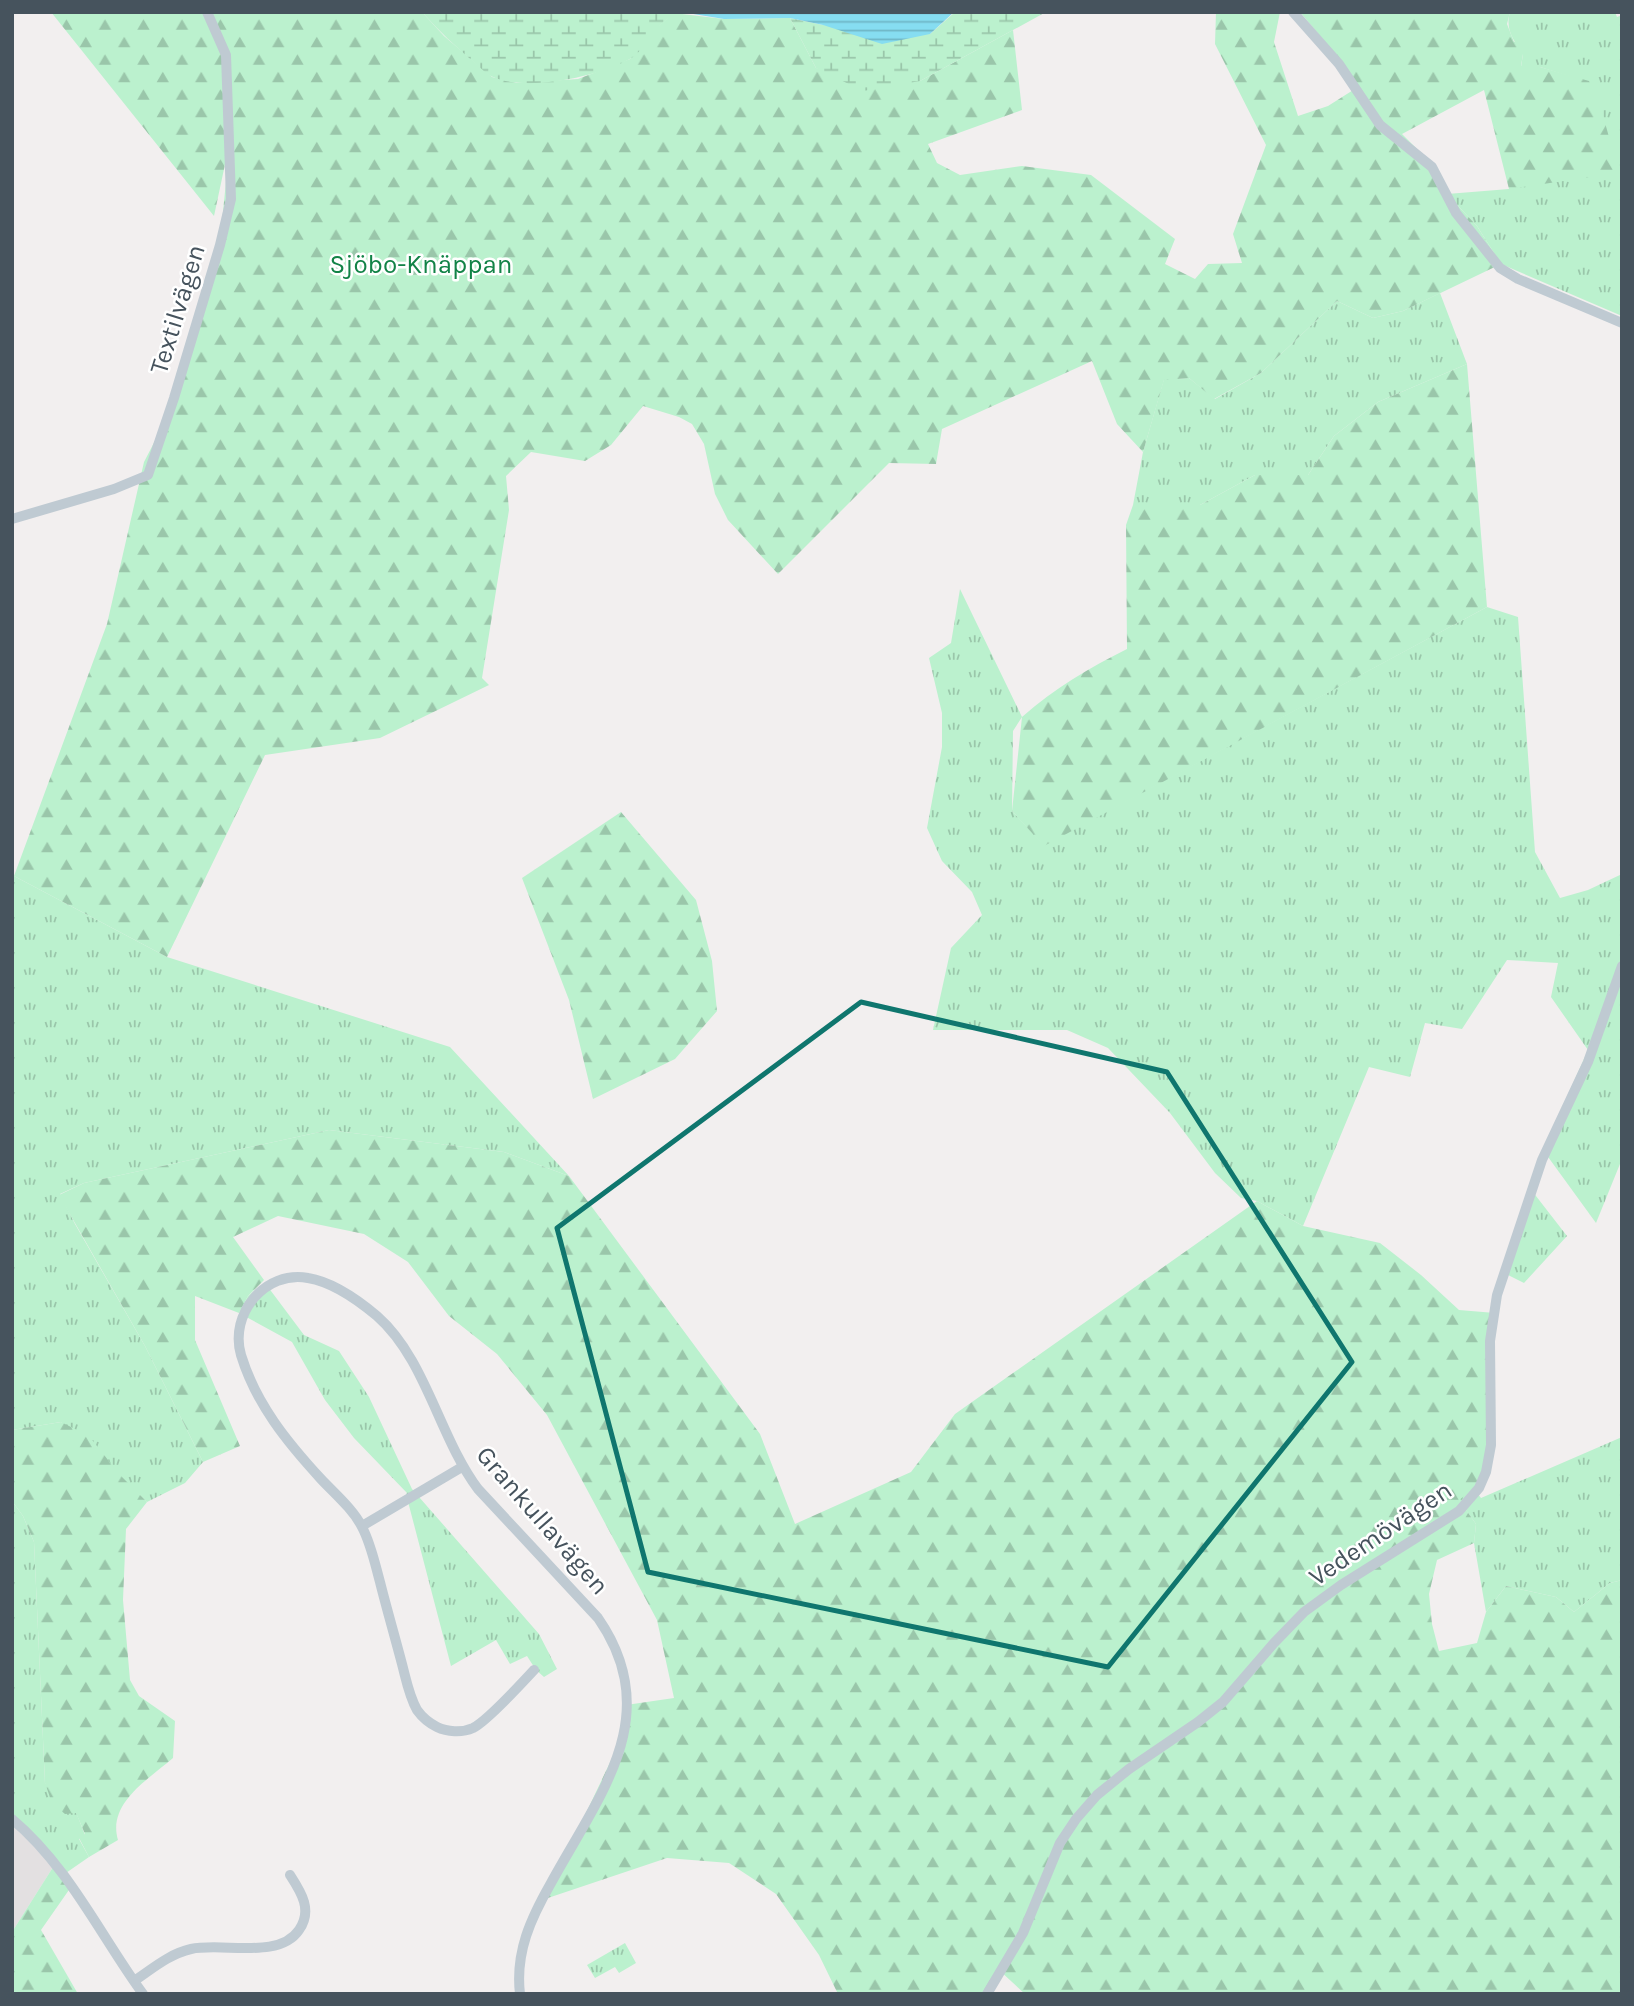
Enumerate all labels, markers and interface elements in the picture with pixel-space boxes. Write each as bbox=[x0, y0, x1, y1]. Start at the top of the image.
street label: Textilvägen bbox=[143, 241, 212, 378]
park label: Sjöbo-Knäppan bbox=[330, 249, 512, 280]
street label: Grankullavägen bbox=[470, 1440, 616, 1601]
street label: Vedemövägen bbox=[1303, 1474, 1458, 1593]

